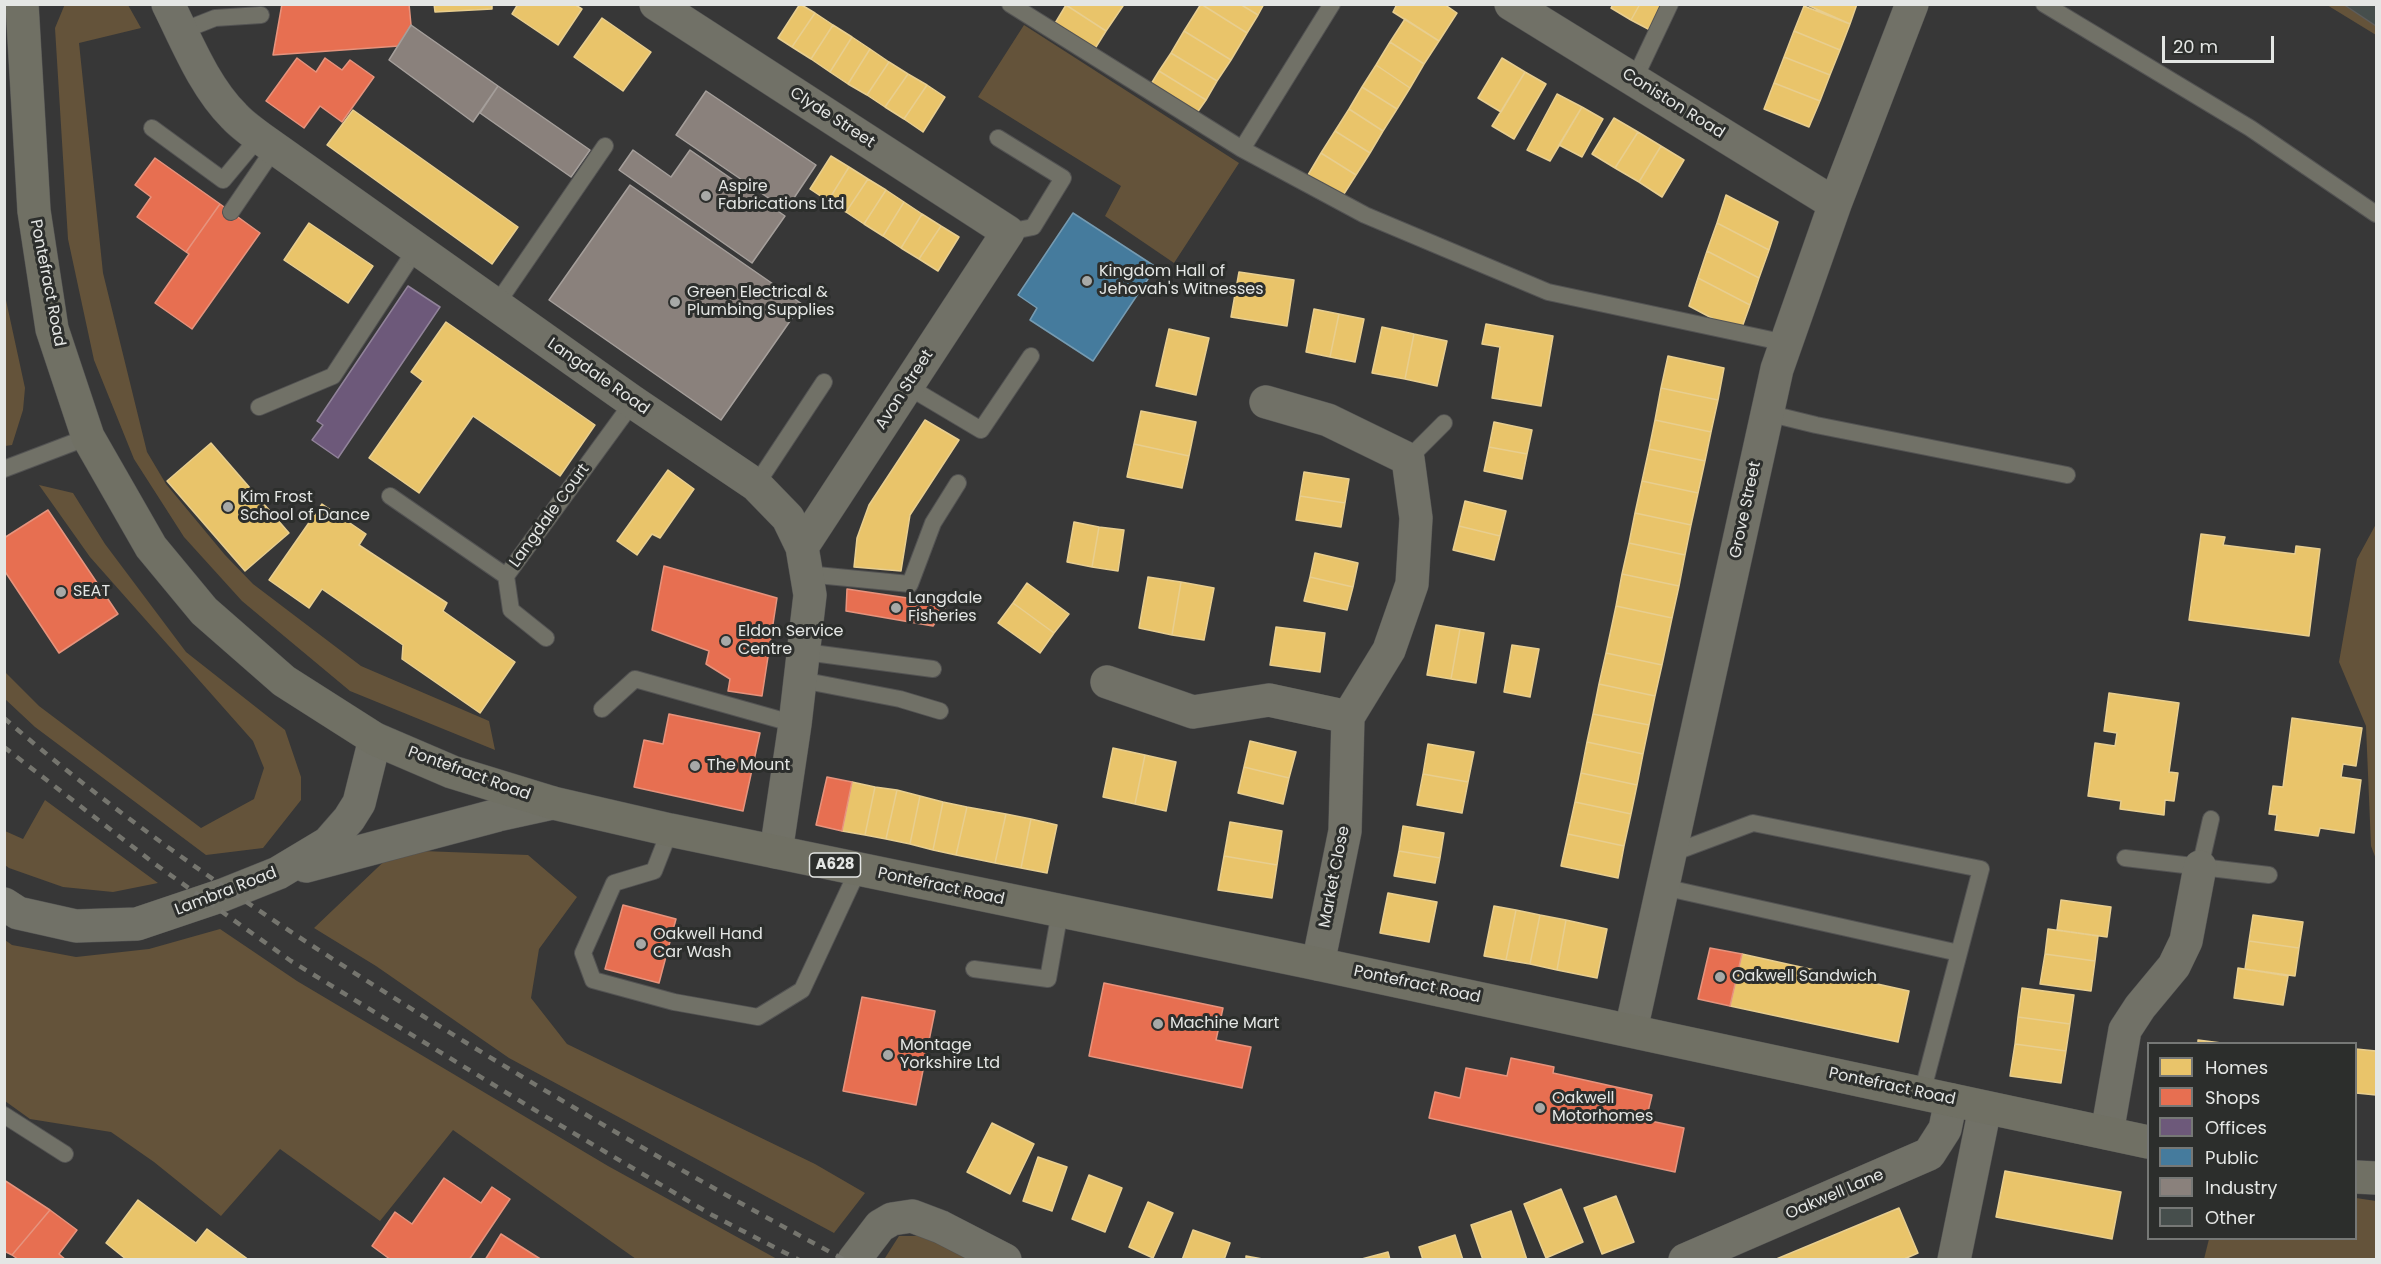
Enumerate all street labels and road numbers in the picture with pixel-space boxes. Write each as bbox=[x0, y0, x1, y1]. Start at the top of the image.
street label: Coniston Road bbox=[1618, 65, 1728, 143]
street label: Clyde Street bbox=[786, 83, 878, 153]
street label: Pontefract Road bbox=[25, 218, 69, 348]
street label: Langdale Road bbox=[543, 335, 653, 419]
street label: Avon Street bbox=[872, 346, 938, 434]
street label: Grove Street bbox=[1726, 460, 1766, 560]
street label: Langdale Court bbox=[506, 461, 594, 571]
street label: Pontefract Road bbox=[405, 743, 533, 805]
street label: Market Close bbox=[1316, 824, 1354, 930]
road number: A628 bbox=[810, 853, 860, 877]
street label: Lambra Road bbox=[172, 864, 280, 920]
street label: Pontefract Road bbox=[876, 864, 1006, 910]
street label: Pontefract Road bbox=[1352, 962, 1482, 1008]
street label: Pontefract Road bbox=[1827, 1064, 1957, 1110]
street label: Oakwell Lane bbox=[1783, 1166, 1887, 1224]

